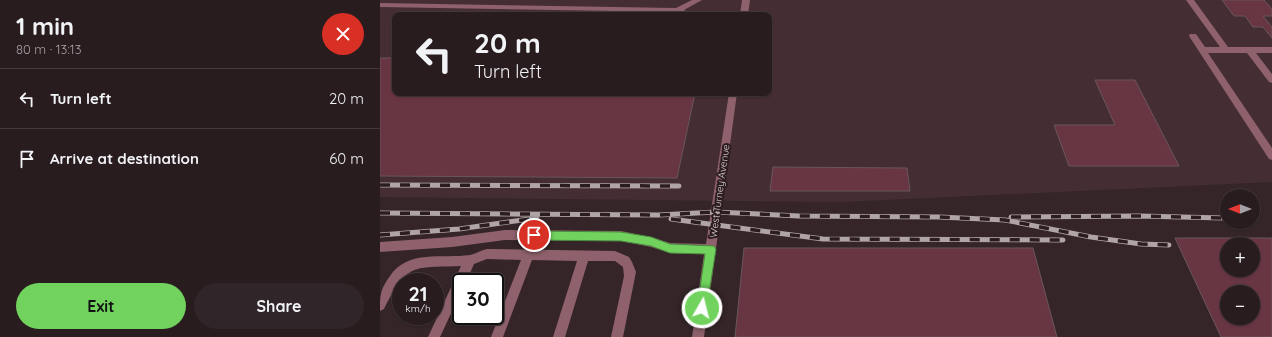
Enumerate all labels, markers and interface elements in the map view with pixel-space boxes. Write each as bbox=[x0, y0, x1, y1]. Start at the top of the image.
text: 1 min bbox=[16, 11, 74, 41]
button: close bbox=[322, 13, 364, 55]
text: 20 m bbox=[474, 25, 541, 60]
icon: left bbox=[408, 28, 460, 80]
text: 80 m · 13:13 bbox=[16, 41, 81, 57]
text: Turn left bbox=[474, 60, 542, 83]
icon: left bbox=[16, 88, 38, 110]
text: Turn left bbox=[50, 89, 112, 108]
text: 20 m bbox=[329, 89, 364, 108]
street label: West Turney Avenue bbox=[706, 143, 733, 239]
icon: arrive bbox=[16, 148, 38, 170]
text: Arrive at destination bbox=[50, 149, 199, 168]
text: 60 m bbox=[329, 149, 364, 168]
north arrow bbox=[1220, 189, 1260, 229]
map controls bbox=[1220, 189, 1260, 325]
pin bbox=[517, 218, 551, 252]
icon: arrive bbox=[523, 224, 545, 246]
button: + bbox=[1220, 237, 1260, 277]
speed limit sign: 30 bbox=[452, 273, 504, 325]
text: 21 bbox=[408, 281, 428, 306]
button: Exit bbox=[16, 283, 186, 329]
button: Share bbox=[194, 283, 364, 329]
button: − bbox=[1220, 285, 1260, 325]
position arrow bbox=[681, 287, 723, 329]
text: km/h bbox=[405, 302, 431, 315]

